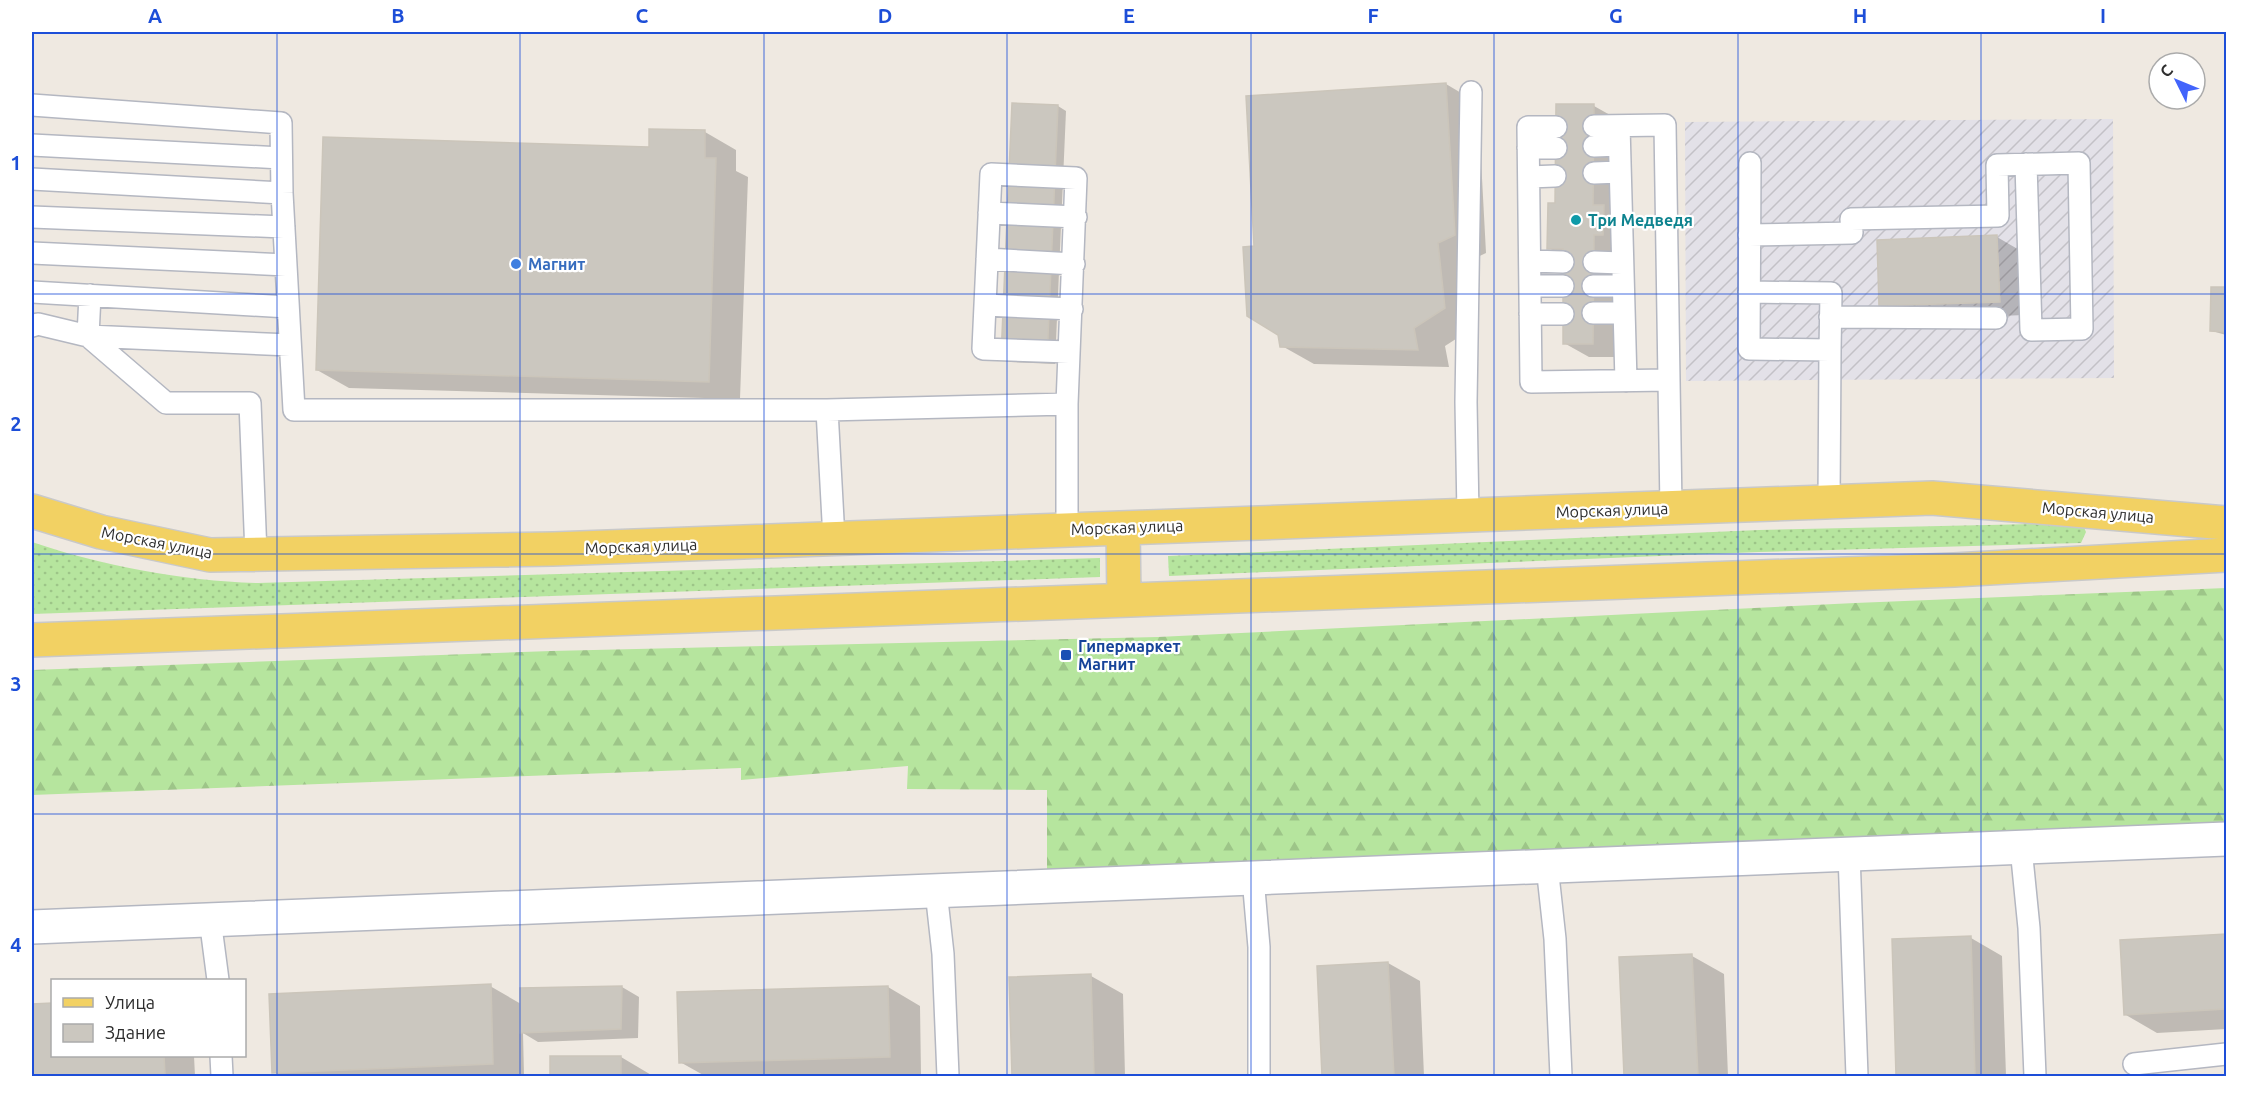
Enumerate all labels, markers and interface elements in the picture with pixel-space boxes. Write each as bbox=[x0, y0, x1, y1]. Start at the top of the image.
text: A bbox=[148, 4, 162, 27]
text: B bbox=[391, 4, 405, 27]
text: C bbox=[636, 4, 649, 27]
text: D bbox=[878, 4, 892, 27]
text: E bbox=[1123, 4, 1135, 27]
text: F bbox=[1367, 4, 1379, 27]
text: G bbox=[1609, 4, 1623, 27]
text: H bbox=[1853, 4, 1867, 27]
text: I bbox=[2100, 4, 2106, 27]
north arrow bbox=[2147, 51, 2207, 111]
text: С bbox=[2156, 61, 2176, 81]
text: 1 bbox=[10, 151, 22, 174]
place label: Три Медведя bbox=[1588, 211, 1693, 229]
marker: Три Медведя bbox=[1569, 213, 1583, 227]
place label: Магнит bbox=[528, 255, 585, 273]
marker: Магнит bbox=[509, 257, 523, 271]
text: 2 bbox=[10, 412, 22, 435]
street label: Морская улица bbox=[2041, 498, 2155, 526]
street label: Морская улица bbox=[1555, 499, 1669, 521]
street label: Морская улица bbox=[1070, 516, 1184, 538]
street label: Морская улица bbox=[100, 522, 214, 562]
street label: Морская улица bbox=[584, 535, 698, 557]
place label: Гипермаркет Магнит bbox=[1078, 637, 1181, 673]
marker: Гипермаркет Магнит bbox=[1059, 648, 1073, 662]
text: 3 bbox=[10, 672, 22, 695]
text: 4 bbox=[10, 933, 22, 956]
legend bbox=[51, 979, 246, 1057]
text: Улица bbox=[105, 992, 155, 1012]
text: Здание bbox=[105, 1022, 166, 1042]

